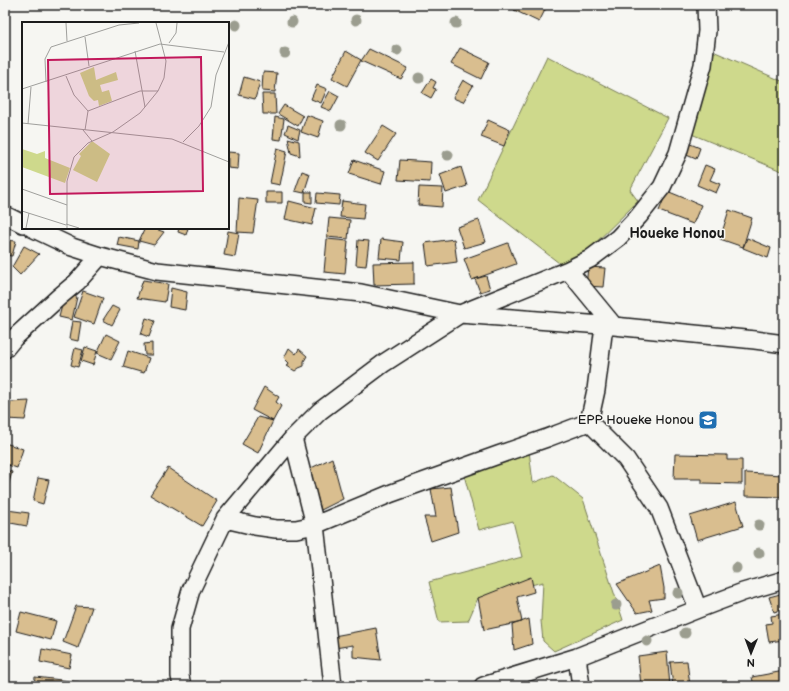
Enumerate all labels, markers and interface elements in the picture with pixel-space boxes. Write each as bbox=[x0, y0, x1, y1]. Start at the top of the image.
inset map bbox=[22, 22, 229, 229]
district label: Houeke Honou bbox=[629, 225, 725, 242]
school or university icon: EPP Houeke Honou bbox=[697, 409, 719, 431]
place label: EPP Houeke Honou bbox=[578, 412, 694, 428]
north arrow bbox=[731, 633, 771, 673]
text: N bbox=[747, 656, 755, 669]

